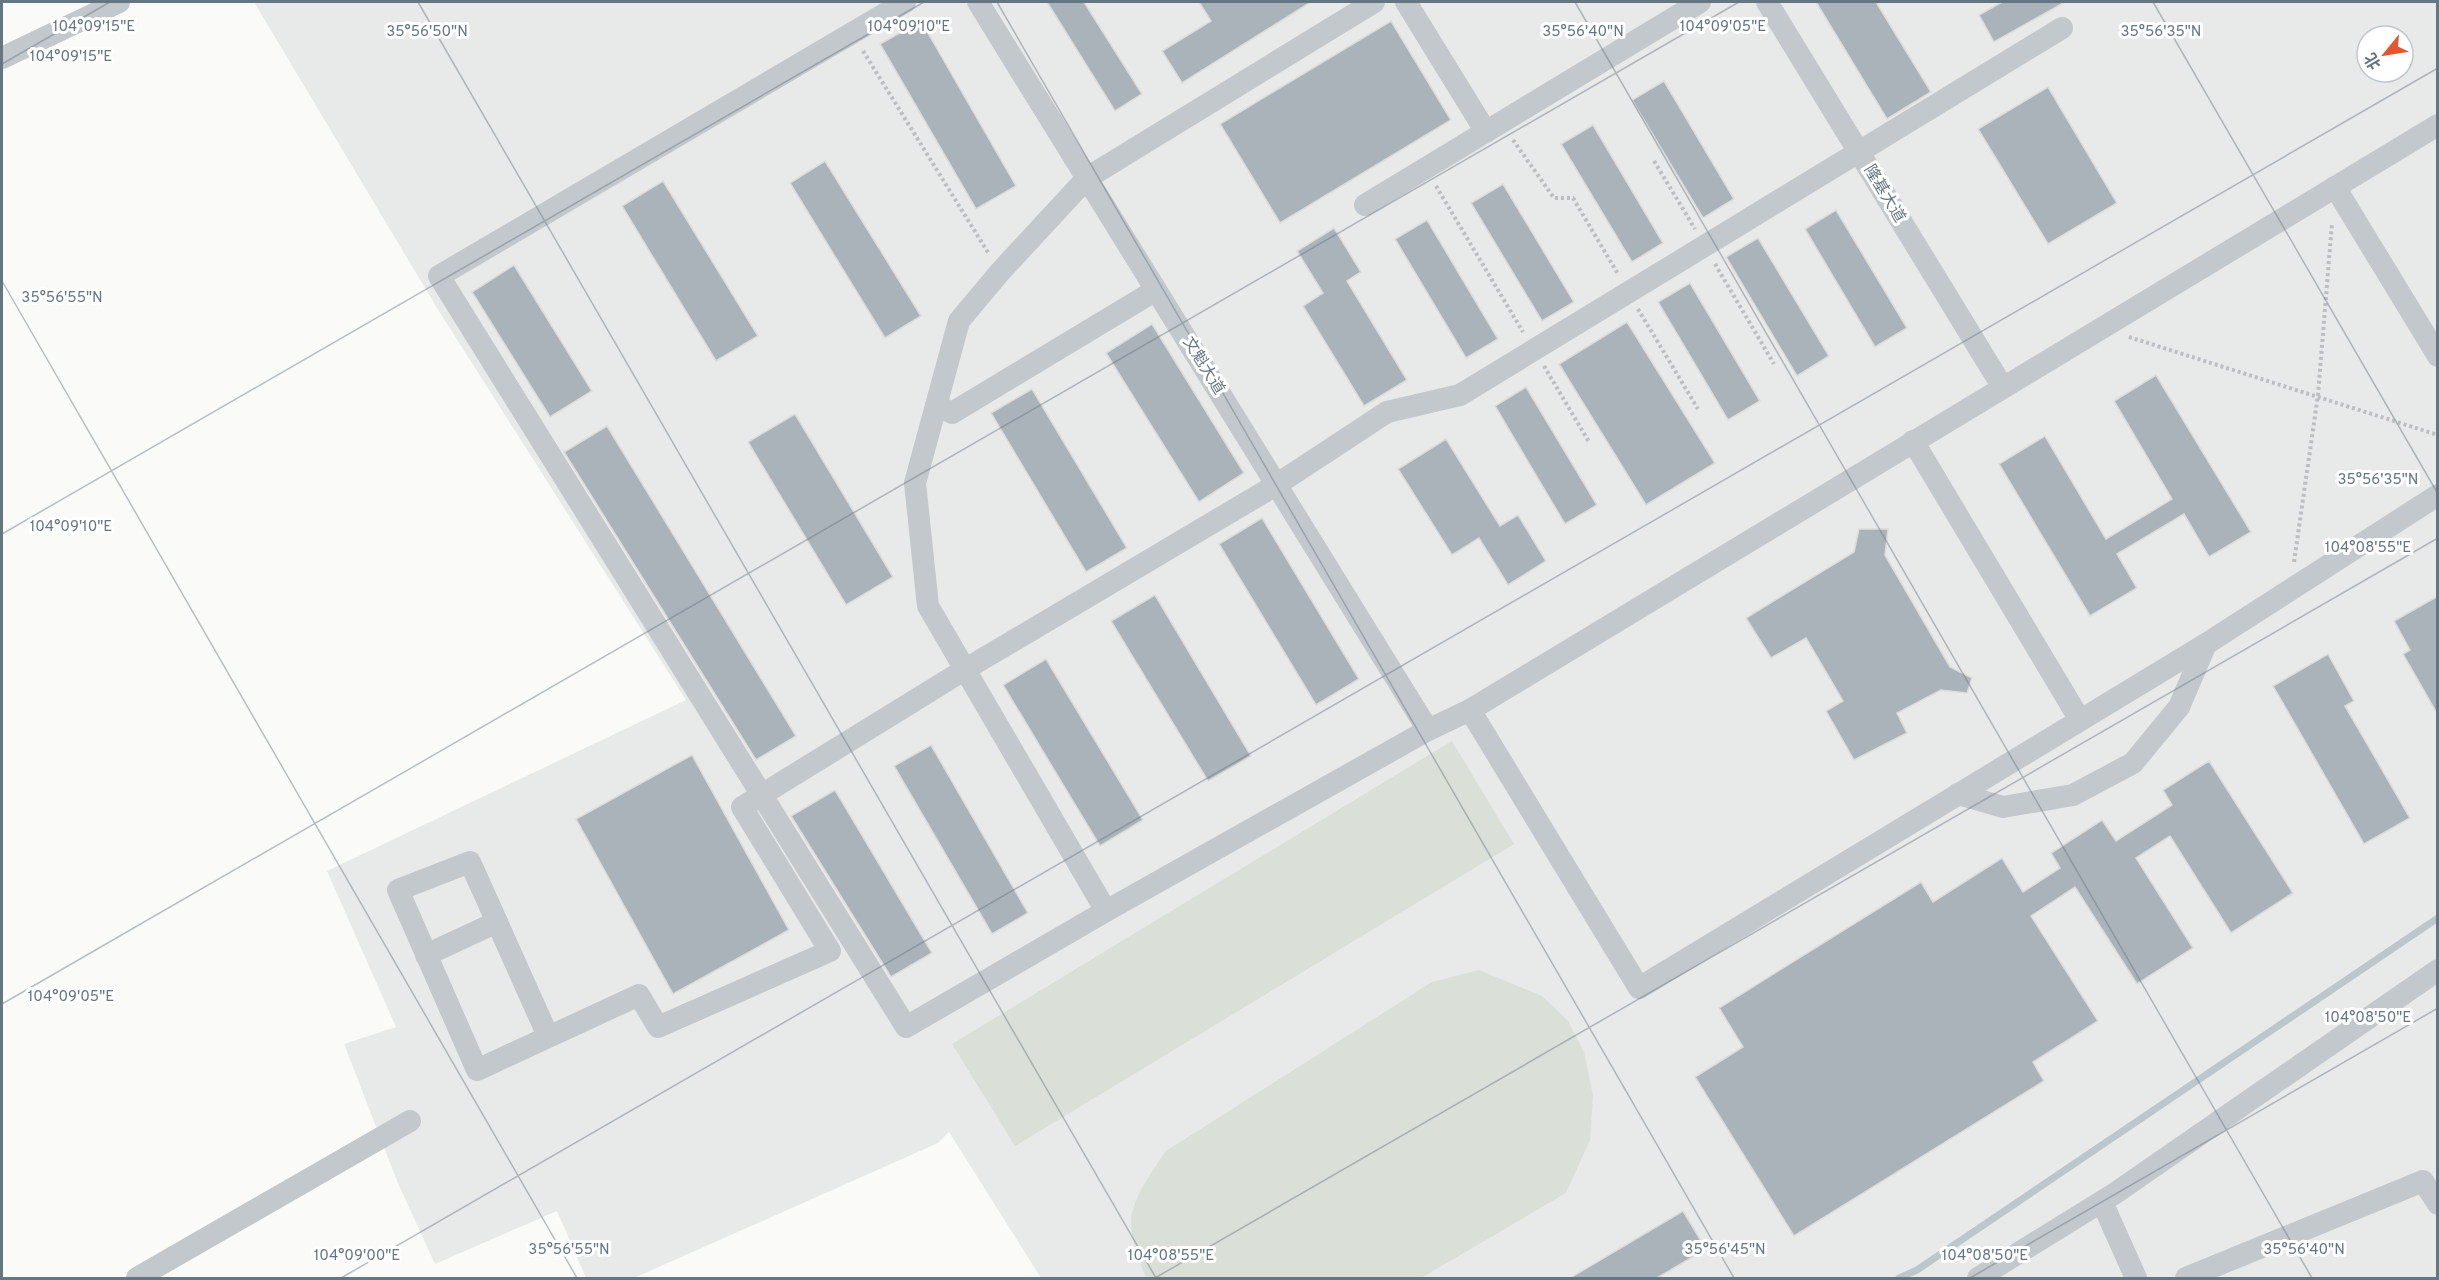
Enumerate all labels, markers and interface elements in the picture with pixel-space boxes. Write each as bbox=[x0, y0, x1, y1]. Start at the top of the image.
text: 104°09'15"E bbox=[53, 18, 135, 37]
text: 104°09'10"E bbox=[868, 18, 950, 37]
text: 104°09'05"E bbox=[1680, 18, 1766, 37]
text: 35°56'50"N bbox=[386, 23, 468, 42]
text: 35°56'40"N bbox=[1542, 23, 1624, 42]
text: 35°56'35"N bbox=[2121, 23, 2201, 42]
north arrow bbox=[2355, 24, 2415, 84]
text: 104°09'15"E bbox=[30, 48, 112, 67]
text: 北 bbox=[2361, 49, 2386, 72]
street label: 隆基大道 bbox=[1859, 161, 1909, 227]
text: 35°56'55"N bbox=[21, 289, 103, 308]
street label: 文魁大道 bbox=[1178, 334, 1228, 398]
text: 35°56'35"N bbox=[2338, 471, 2418, 490]
text: 104°09'10"E bbox=[30, 518, 112, 537]
text: 104°08'55"E bbox=[2325, 539, 2411, 558]
text: 104°09'05"E bbox=[28, 988, 114, 1007]
text: 104°08'50"E bbox=[2325, 1009, 2411, 1028]
text: 35°56'55"N bbox=[528, 1241, 610, 1260]
text: 35°56'45"N bbox=[1684, 1241, 1766, 1260]
text: 35°56'40"N bbox=[2263, 1241, 2345, 1260]
text: 104°09'00"E bbox=[314, 1247, 400, 1266]
text: 104°08'55"E bbox=[1128, 1247, 1214, 1266]
text: 104°08'50"E bbox=[1942, 1247, 2028, 1266]

